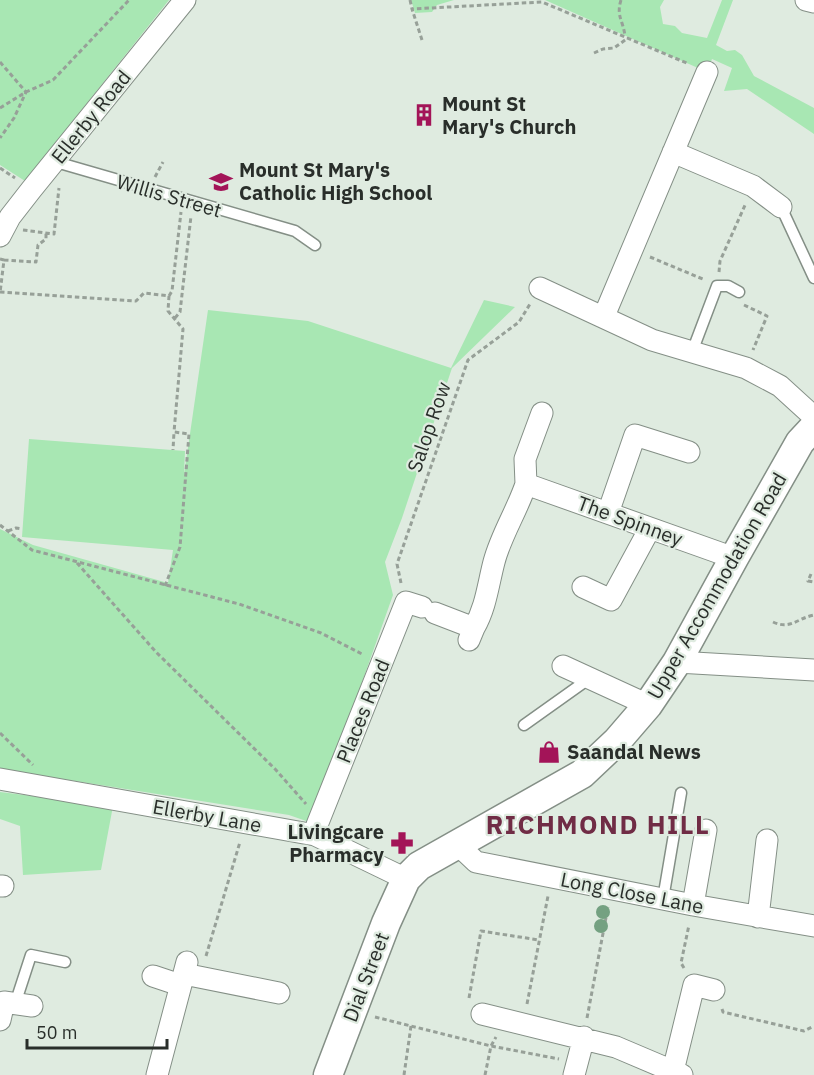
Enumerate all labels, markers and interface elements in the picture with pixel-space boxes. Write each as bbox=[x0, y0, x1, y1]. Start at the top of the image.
street label: Ellerby Road bbox=[45, 64, 137, 169]
place label: Mount St Mary's Church bbox=[442, 90, 576, 140]
building icon: Mount St Mary's Church bbox=[411, 102, 437, 128]
place label: Mount St Mary's Catholic High School bbox=[239, 156, 432, 206]
street label: Willis Street bbox=[114, 168, 225, 223]
school or university icon: Mount St Mary's Catholic High School bbox=[208, 169, 234, 195]
street label: Salop Row bbox=[400, 378, 457, 476]
street label: Upper Accommodation Road bbox=[641, 468, 793, 704]
street label: The Spinney bbox=[574, 489, 687, 552]
street label: Places Road bbox=[329, 655, 396, 767]
place label: Saandal News bbox=[567, 738, 701, 765]
shop icon: Saandal News bbox=[536, 739, 562, 765]
street label: Ellerby Lane bbox=[151, 793, 264, 838]
district label: RICHMOND HILL bbox=[486, 807, 710, 841]
place label: Livingcare Pharmacy bbox=[287, 818, 384, 868]
pharmacy icon: Livingcare Pharmacy bbox=[389, 830, 415, 856]
street label: Long Close Lane bbox=[558, 865, 706, 920]
street label: Dial Street bbox=[336, 928, 395, 1026]
scale bar bbox=[27, 1012, 166, 1050]
text: 50 m bbox=[36, 1021, 78, 1044]

